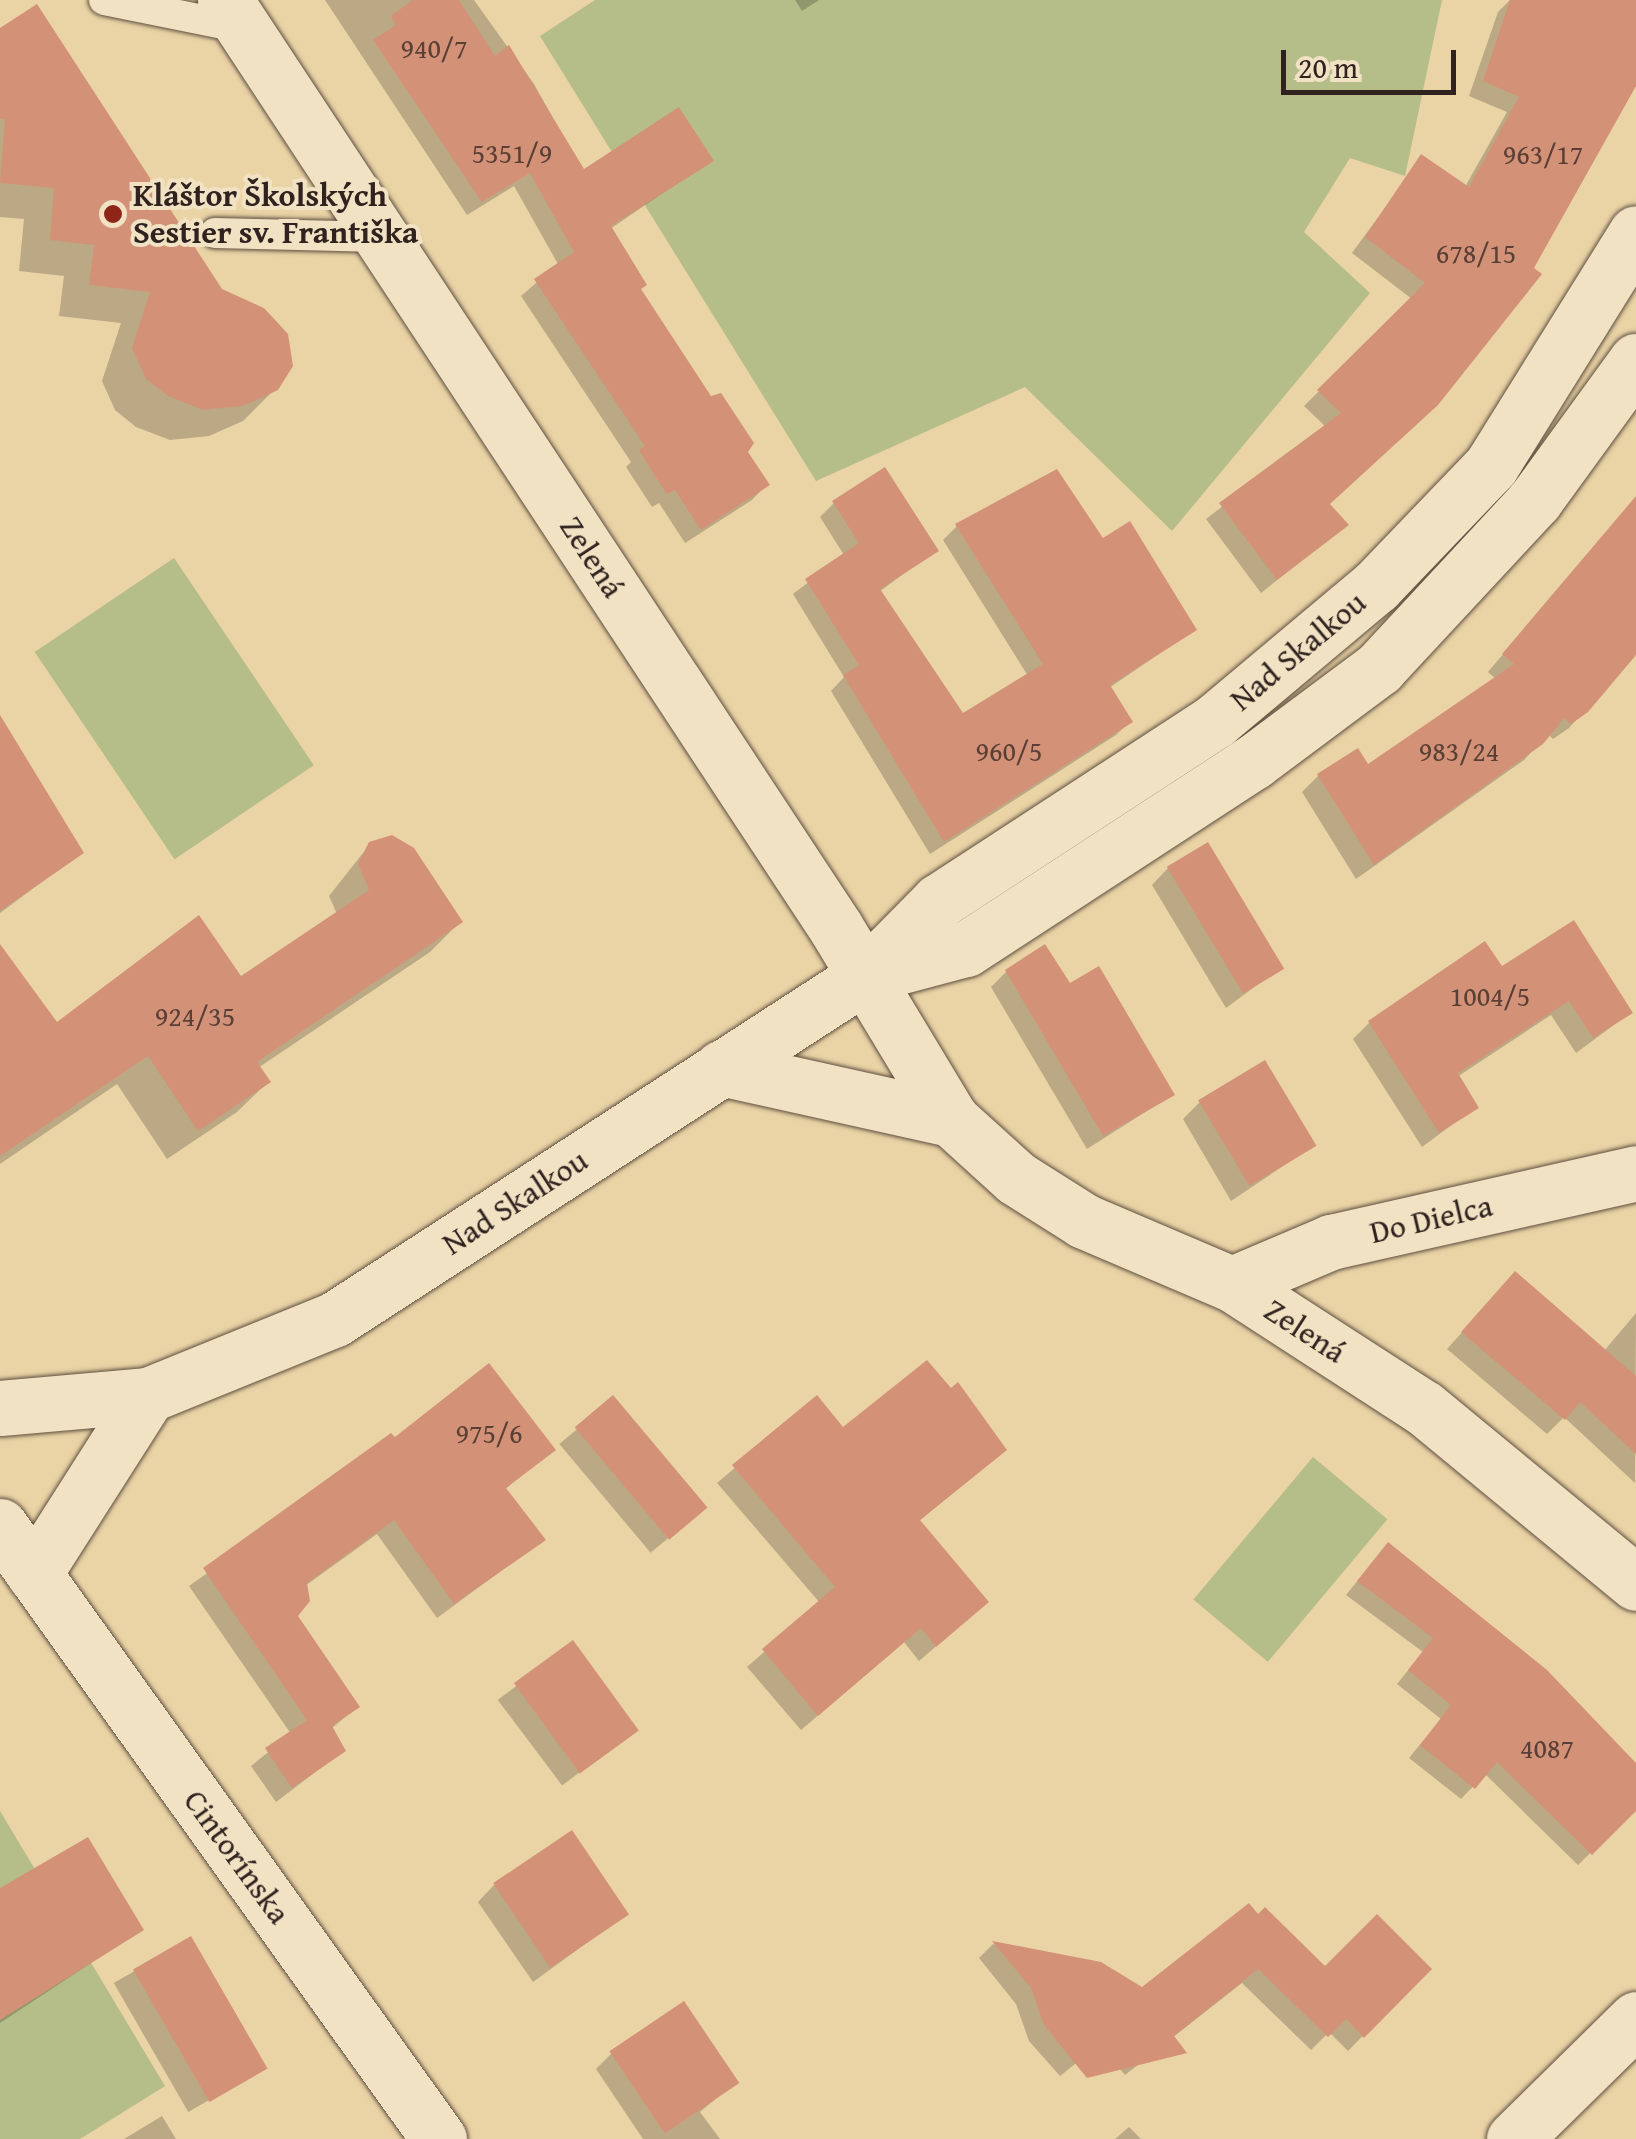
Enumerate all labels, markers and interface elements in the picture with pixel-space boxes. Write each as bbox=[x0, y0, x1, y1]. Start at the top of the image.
scale bar bbox=[1286, 30, 1461, 92]
house number: 940/7 bbox=[400, 31, 468, 65]
text: 20 m bbox=[1298, 45, 1358, 89]
house number: 5351/9 bbox=[472, 136, 552, 170]
house number: 963/17 bbox=[1503, 137, 1583, 171]
place label: Kláštor Školských Sestier sv. Františka bbox=[133, 177, 418, 252]
marker: Kláštor Školských Sestier sv. Františka bbox=[102, 203, 124, 225]
house number: 678/15 bbox=[1436, 236, 1516, 270]
street label: Zelená bbox=[552, 509, 632, 605]
street label: Nad Skalkou bbox=[1222, 583, 1374, 719]
house number: 960/5 bbox=[975, 734, 1043, 768]
house number: 983/24 bbox=[1419, 734, 1499, 768]
house number: 1004/5 bbox=[1450, 979, 1530, 1013]
house number: 924/35 bbox=[155, 999, 235, 1033]
street label: Nad Skalkou bbox=[435, 1141, 595, 1263]
street label: Do Dielca bbox=[1366, 1186, 1496, 1252]
street label: Zelená bbox=[1257, 1291, 1353, 1371]
house number: 975/6 bbox=[455, 1416, 523, 1450]
house number: 4087 bbox=[1520, 1731, 1574, 1765]
street label: Cintorínska bbox=[176, 1783, 298, 1931]

